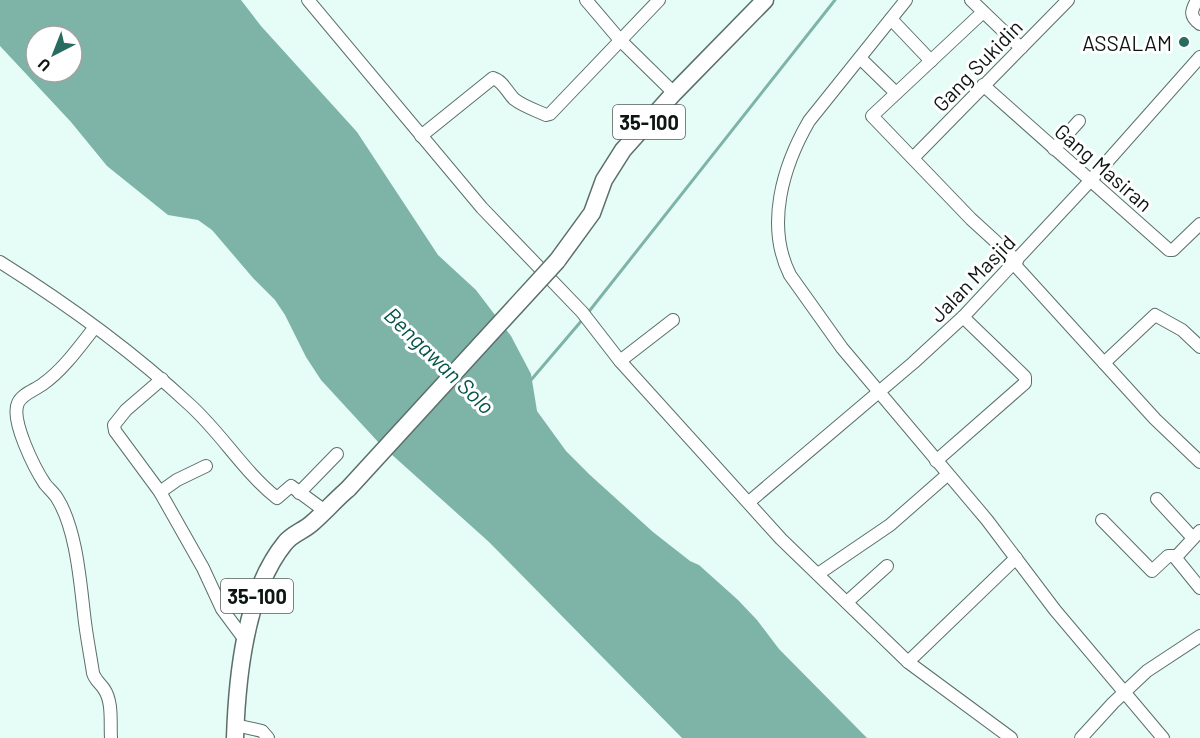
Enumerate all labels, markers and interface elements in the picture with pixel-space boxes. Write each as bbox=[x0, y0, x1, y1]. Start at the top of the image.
street label: Gang Sukidin bbox=[927, 14, 1027, 116]
north arrow bbox=[24, 24, 84, 84]
place label: ASSALAM bbox=[1082, 30, 1172, 55]
marker: ASSALAM bbox=[1177, 35, 1191, 49]
text: U bbox=[34, 55, 54, 76]
road number: 35-100 bbox=[613, 105, 685, 139]
street label: Gang Masiran bbox=[1050, 118, 1158, 216]
street label: Jalan Masjid bbox=[924, 229, 1020, 327]
water label: Bengawan Solo bbox=[380, 301, 500, 419]
road number: 35-100 bbox=[221, 579, 293, 613]

